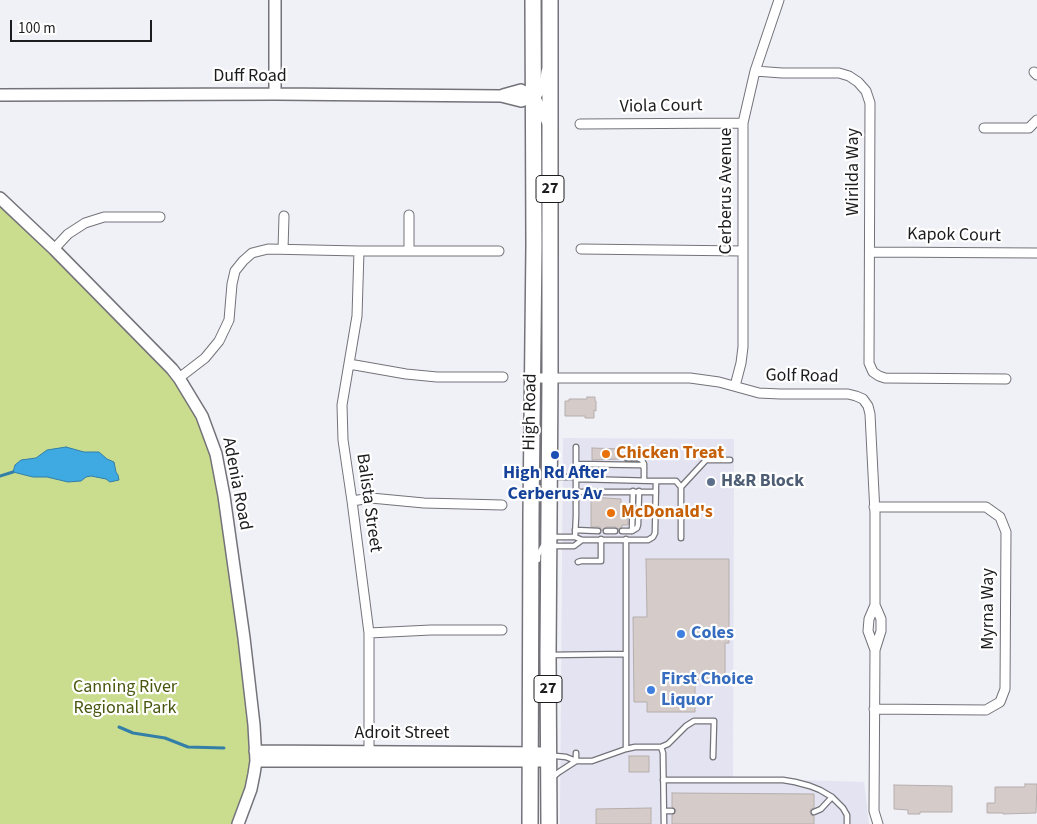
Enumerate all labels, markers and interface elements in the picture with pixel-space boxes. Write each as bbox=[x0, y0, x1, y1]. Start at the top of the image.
scale bar bbox=[12, 10, 155, 42]
text: 100 m bbox=[18, 18, 56, 39]
street label: Duff Road bbox=[213, 66, 287, 88]
street label: Viola Court bbox=[619, 95, 703, 119]
street label: Cerberus Avenue bbox=[716, 128, 738, 254]
street label: Wirilda Way bbox=[843, 128, 865, 216]
road number: 27 bbox=[536, 175, 564, 202]
street label: Kapok Court bbox=[907, 224, 1001, 248]
street label: Golf Road bbox=[765, 366, 839, 388]
street label: High Road bbox=[520, 373, 542, 451]
street label: Adenia Road bbox=[216, 436, 256, 532]
place label: Chicken Treat bbox=[616, 443, 724, 465]
marker: Chicken Treat bbox=[600, 448, 612, 460]
marker: High Rd After Cerberus Av bbox=[549, 449, 561, 461]
street label: Balista Street bbox=[350, 452, 386, 554]
place label: High Rd After Cerberus Av bbox=[503, 463, 607, 506]
place label: H&R Block bbox=[721, 471, 804, 493]
marker: H&R Block bbox=[705, 476, 717, 488]
place label: McDonald's bbox=[621, 502, 713, 524]
marker: McDonald's bbox=[605, 507, 617, 519]
street label: Myrna Way bbox=[978, 568, 1000, 650]
place label: Coles bbox=[691, 623, 734, 645]
marker: Coles bbox=[675, 628, 687, 640]
place label: First Choice Liquor bbox=[661, 669, 753, 712]
road number: 27 bbox=[534, 676, 562, 702]
park label: Canning River Regional Park bbox=[73, 677, 177, 720]
marker: First Choice Liquor bbox=[645, 684, 657, 696]
street label: Adroit Street bbox=[355, 723, 449, 745]

